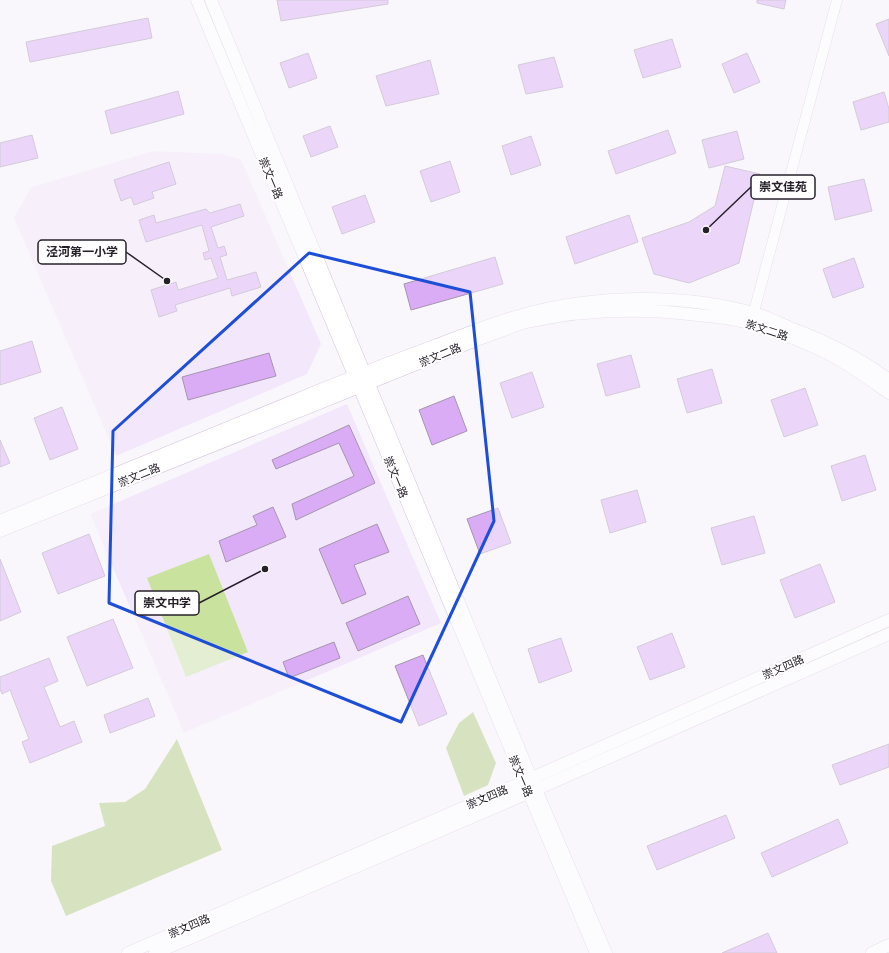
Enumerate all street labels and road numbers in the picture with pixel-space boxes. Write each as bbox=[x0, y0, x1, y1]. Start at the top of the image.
street label: 崇文一路 bbox=[257, 155, 285, 201]
street label: 崇文二路 bbox=[744, 317, 790, 343]
street label: 崇文二路 bbox=[417, 341, 463, 369]
street label: 崇文一路 bbox=[382, 454, 410, 500]
street label: 崇文二路 bbox=[116, 461, 162, 489]
street label: 崇文四路 bbox=[760, 653, 806, 681]
street label: 崇文一路 bbox=[507, 753, 535, 799]
street label: 崇文四路 bbox=[464, 783, 510, 811]
street label: 崇文四路 bbox=[166, 912, 212, 940]

